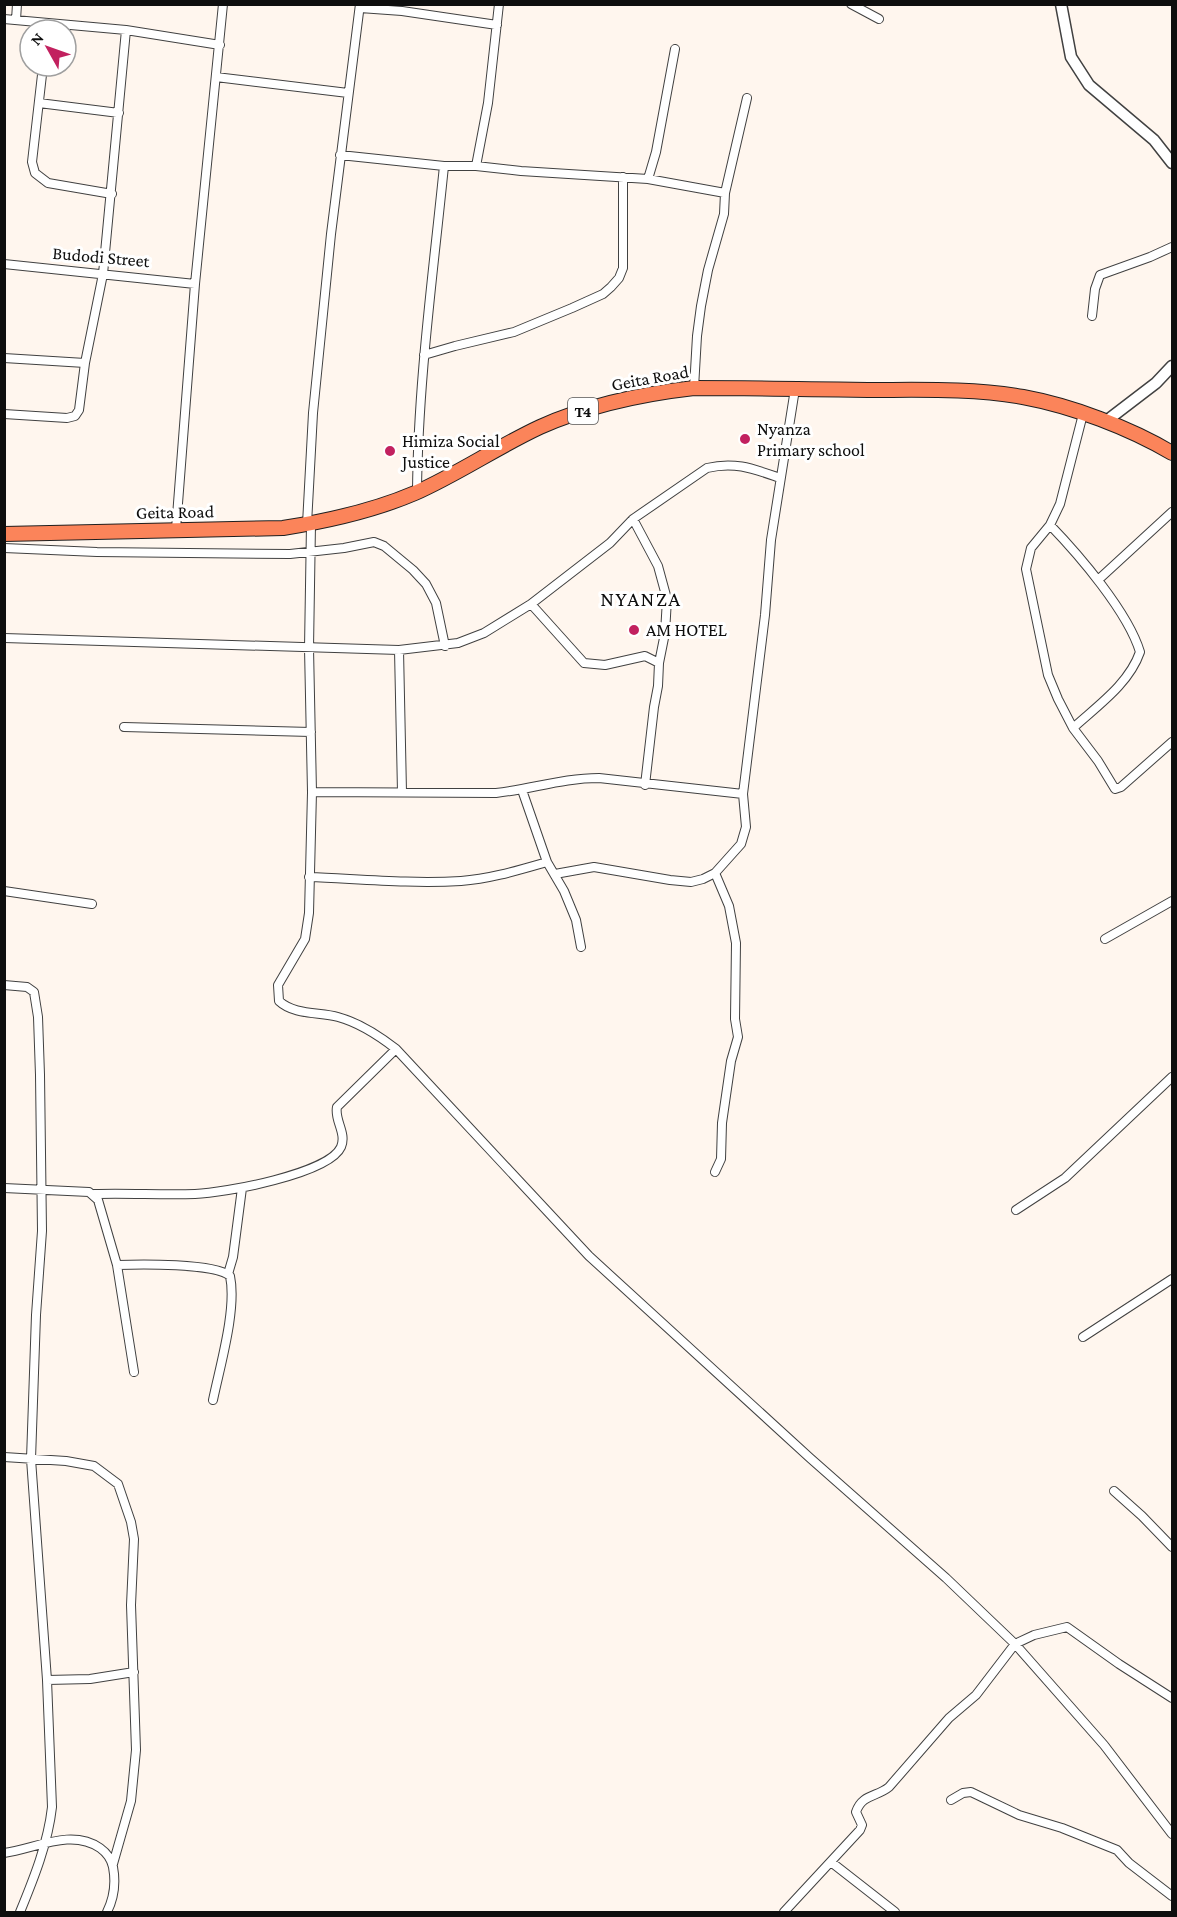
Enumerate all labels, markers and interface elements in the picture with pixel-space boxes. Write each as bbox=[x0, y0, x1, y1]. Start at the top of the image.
north arrow bbox=[18, 18, 78, 78]
text: N bbox=[27, 29, 47, 48]
street label: Budodi Street bbox=[52, 243, 151, 271]
street label: Geita Road bbox=[610, 361, 691, 395]
road number: T4 bbox=[568, 398, 598, 424]
place label: Nyanza Primary school bbox=[757, 419, 865, 460]
place label: Himiza Social Justice bbox=[400, 431, 500, 472]
marker: Nyanza Primary school bbox=[738, 432, 752, 446]
marker: Himiza Social Justice bbox=[383, 444, 397, 458]
street label: Geita Road bbox=[136, 501, 215, 523]
district label: NYANZA bbox=[600, 587, 682, 611]
place label: AM HOTEL bbox=[646, 620, 727, 640]
marker: AM HOTEL bbox=[627, 623, 641, 637]

